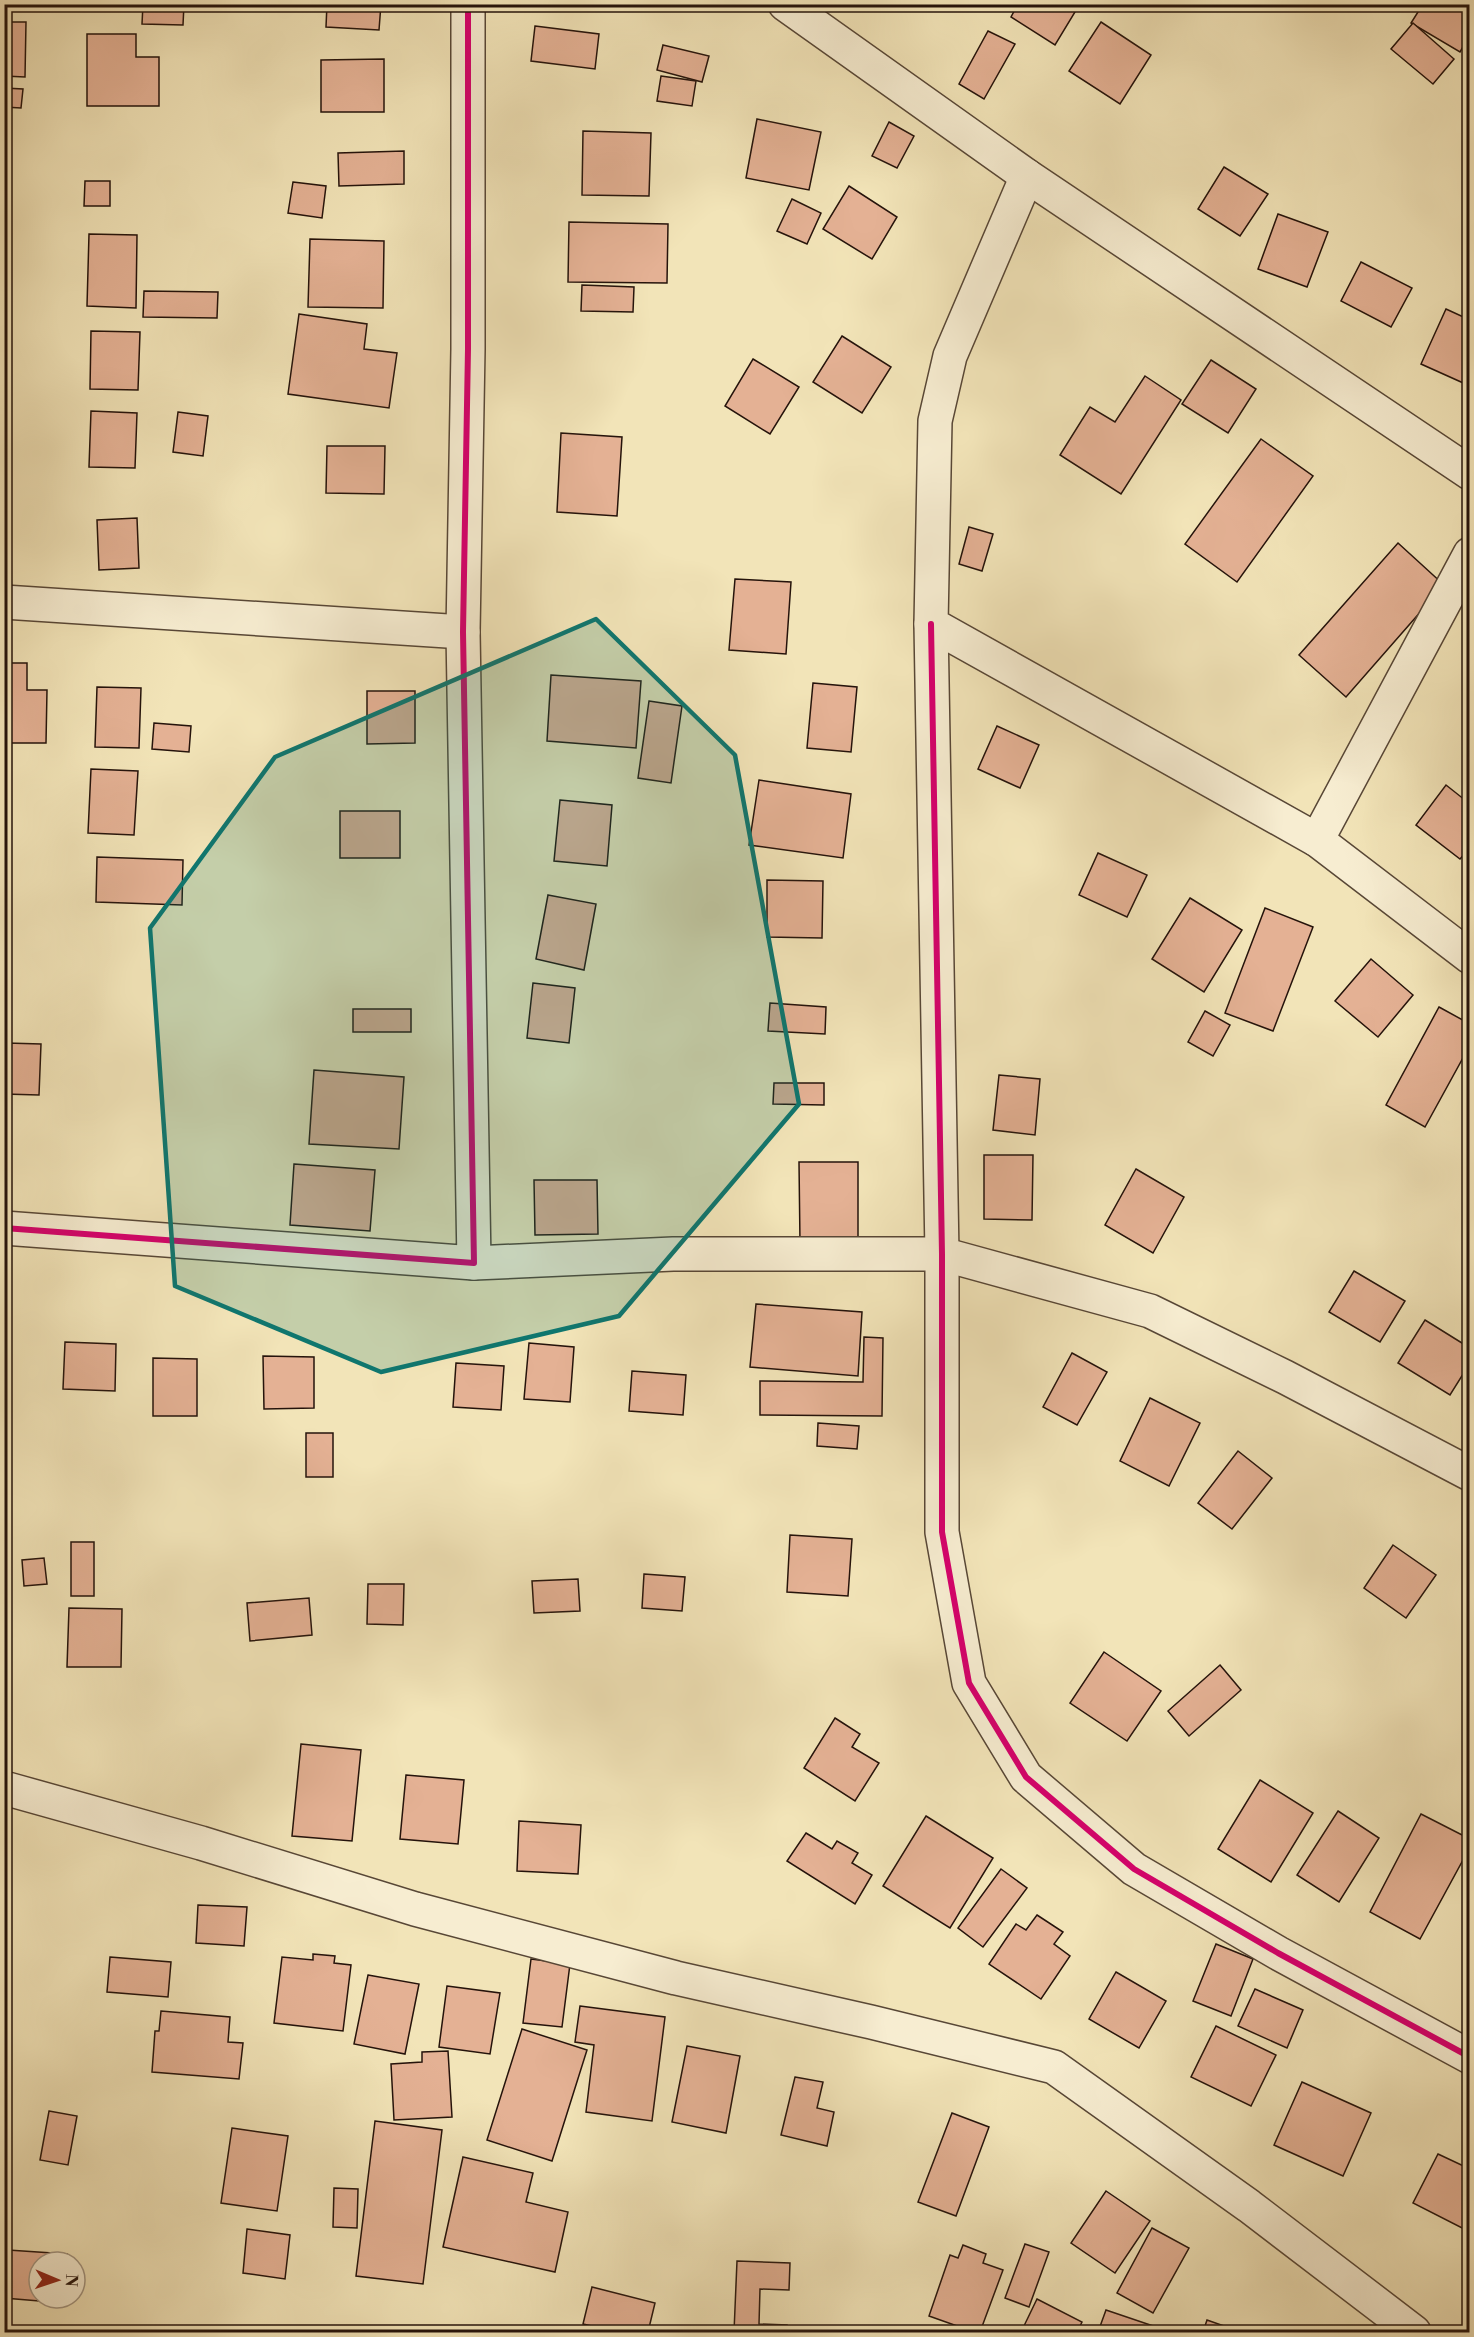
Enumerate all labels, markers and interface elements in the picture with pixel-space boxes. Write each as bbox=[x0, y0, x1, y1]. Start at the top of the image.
north arrow bbox=[27, 2250, 87, 2310]
text: N bbox=[61, 2274, 81, 2288]

